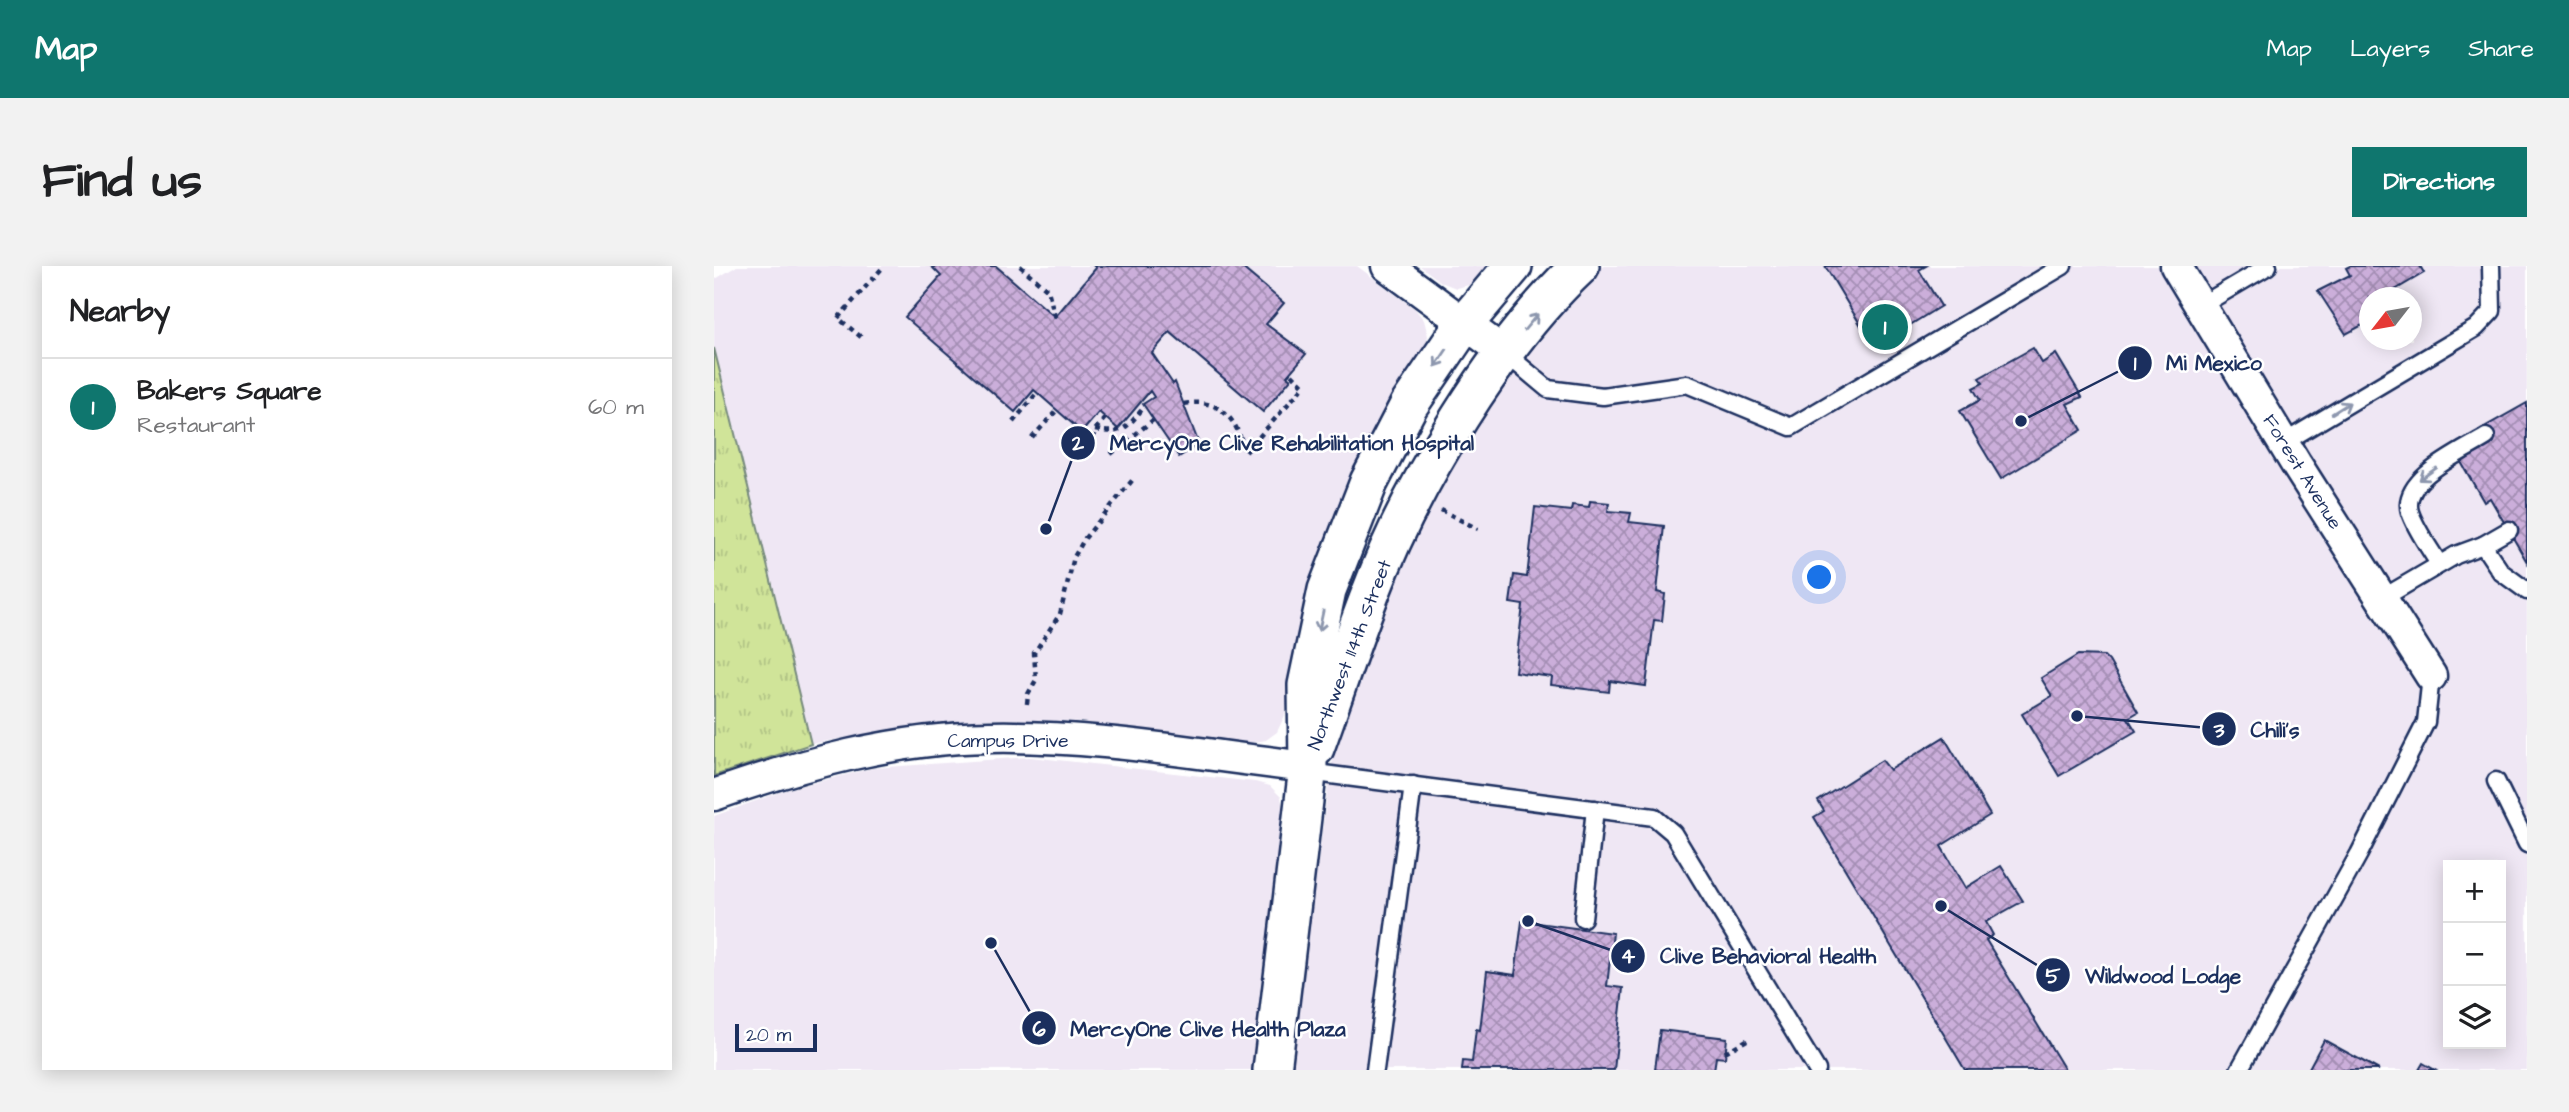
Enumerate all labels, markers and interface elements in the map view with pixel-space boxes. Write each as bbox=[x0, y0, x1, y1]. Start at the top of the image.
text: Map bbox=[35, 26, 97, 72]
text: Map bbox=[2267, 32, 2312, 66]
text: Layers bbox=[2350, 32, 2430, 66]
text: Share bbox=[2468, 32, 2534, 66]
button: Directions bbox=[2352, 147, 2527, 217]
text: Find us bbox=[42, 148, 202, 216]
north arrow bbox=[2359, 287, 2422, 350]
text: Nearby bbox=[70, 291, 170, 333]
pin: 1 bbox=[1862, 301, 1908, 353]
one-way arrow bbox=[1523, 314, 1539, 332]
callout: Mi Mexico bbox=[2117, 342, 2276, 384]
one-way arrow bbox=[1434, 348, 1448, 368]
text: 1 bbox=[2134, 349, 2137, 378]
text: Mi Mexico bbox=[2166, 349, 2262, 378]
text: Bakers Square bbox=[137, 373, 321, 409]
text: 1 bbox=[92, 391, 94, 423]
text: 60 m bbox=[588, 391, 644, 423]
one-way arrow bbox=[2331, 400, 2351, 414]
text: Restaurant bbox=[137, 409, 255, 441]
street label: Forest Avenue bbox=[2256, 409, 2348, 535]
callout: MercyOne Clive Rehabilitation Hospital bbox=[1060, 422, 1488, 464]
text: 2 bbox=[1071, 429, 1085, 458]
text: MercyOne Clive Rehabilitation Hospital bbox=[1110, 429, 1475, 461]
one-way arrow bbox=[2419, 467, 2438, 481]
street label: Northwest 114th Street bbox=[1301, 556, 1399, 754]
your location bbox=[1802, 560, 1836, 594]
one-way arrow bbox=[1313, 609, 1327, 632]
callout: Chili's bbox=[2201, 708, 2313, 750]
text: 3 bbox=[2213, 716, 2225, 745]
text: Chili's bbox=[2251, 716, 2300, 745]
street label: Campus Drive bbox=[947, 728, 1069, 755]
map controls bbox=[2443, 860, 2506, 1049]
button: + bbox=[2443, 860, 2506, 923]
button: − bbox=[2443, 923, 2506, 986]
callout: Clive Behavioral Health bbox=[1611, 935, 1890, 977]
text: 4 bbox=[1621, 942, 1636, 971]
text: Clive Behavioral Health bbox=[1660, 942, 1877, 971]
callout: Wildwood Lodge bbox=[2036, 954, 2255, 996]
text: 5 bbox=[2046, 962, 2062, 991]
text: Wildwood Lodge bbox=[2084, 962, 2242, 993]
button: layers bbox=[2443, 986, 2506, 1049]
callout: MercyOne Clive Health Plaza bbox=[1022, 1007, 1360, 1049]
text: 6 bbox=[1032, 1015, 1046, 1044]
text: MercyOne Clive Health Plaza bbox=[1070, 1015, 1346, 1047]
scale bar bbox=[735, 1021, 817, 1053]
text: 20 m bbox=[746, 1022, 791, 1049]

